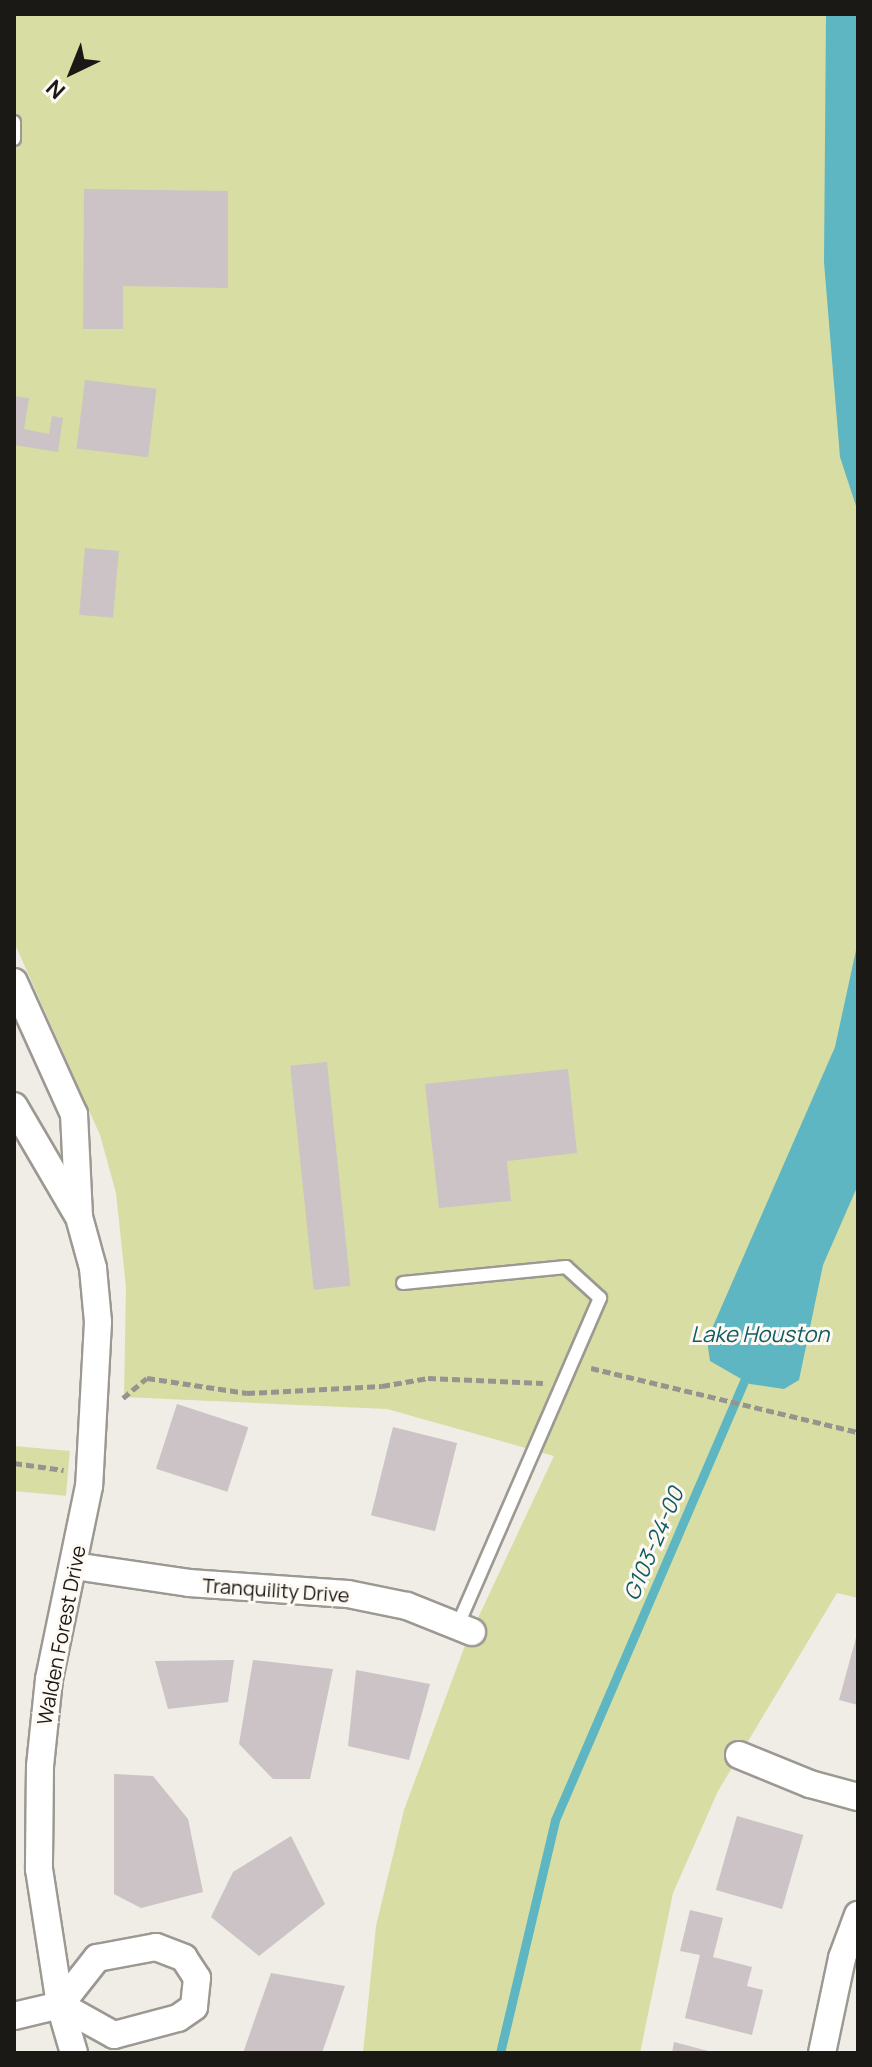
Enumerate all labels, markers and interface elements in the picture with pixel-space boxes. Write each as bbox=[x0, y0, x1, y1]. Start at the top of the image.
north arrow bbox=[32, 32, 112, 112]
text: N bbox=[40, 73, 72, 106]
water label: Lake Houston bbox=[691, 1322, 829, 1348]
water label: G103-24-00 bbox=[618, 1484, 690, 1604]
street label: Walden Forest Drive bbox=[32, 1543, 90, 1727]
street label: Tranquility Drive bbox=[202, 1573, 350, 1607]

